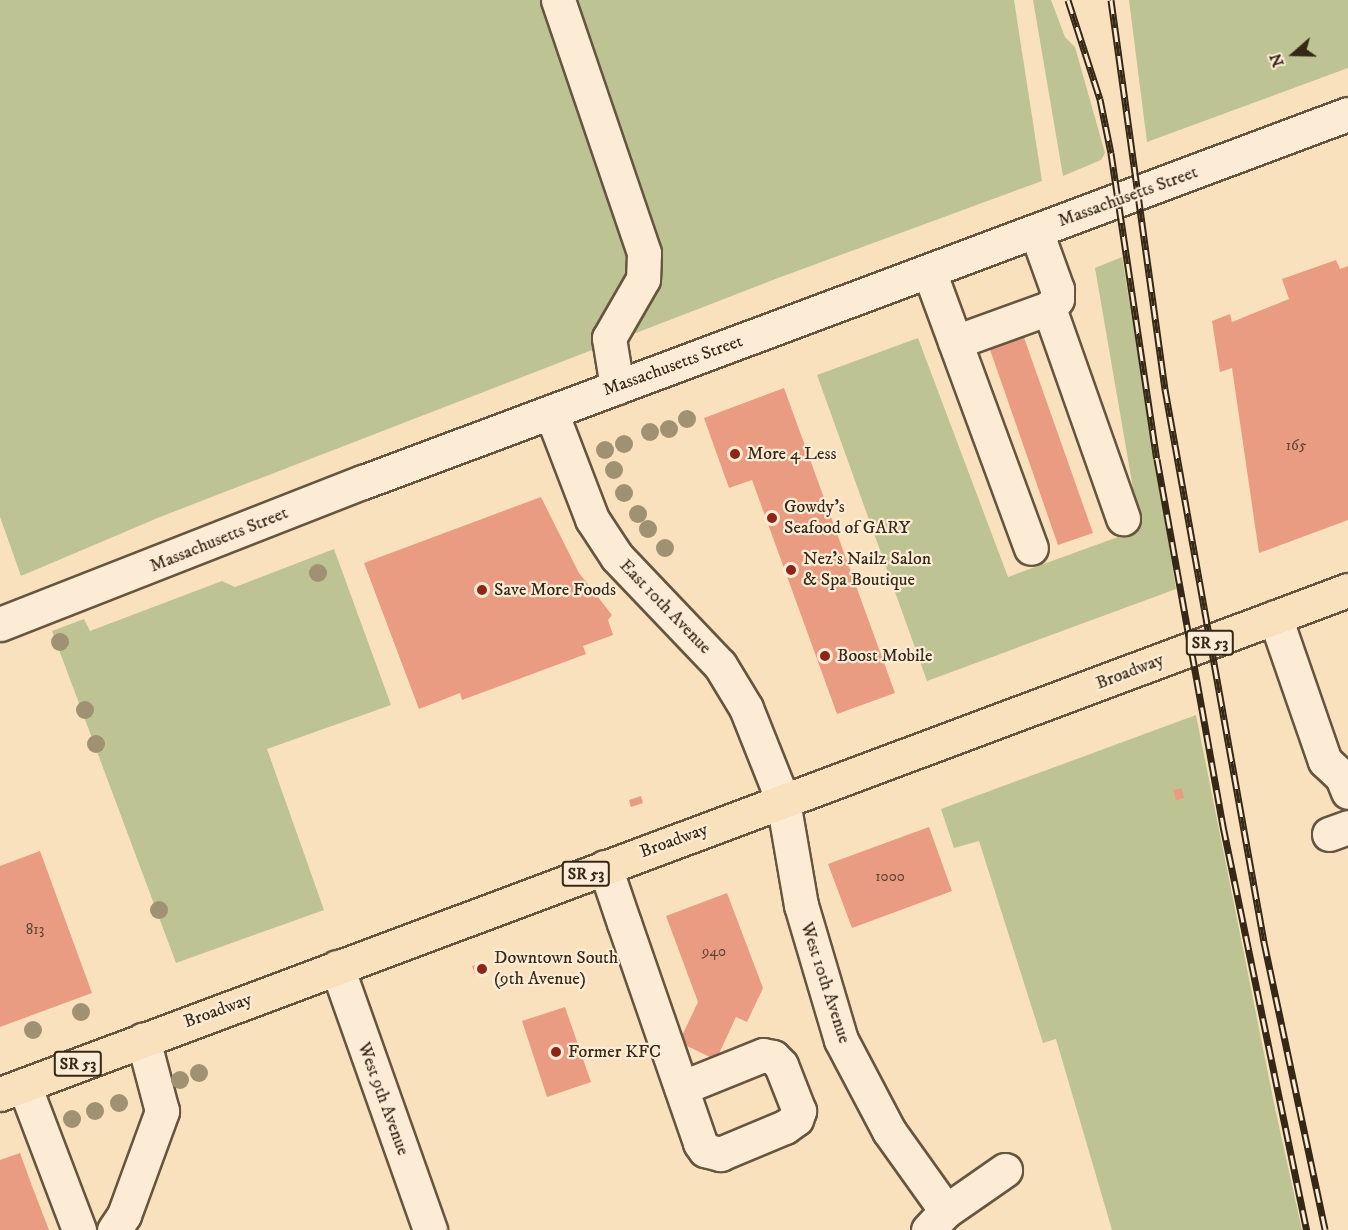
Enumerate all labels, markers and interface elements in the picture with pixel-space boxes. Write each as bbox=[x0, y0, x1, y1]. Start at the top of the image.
north arrow bbox=[1264, 24, 1324, 84]
text: N bbox=[1265, 51, 1289, 70]
street label: Massachusetts Street bbox=[1055, 162, 1201, 232]
street label: Massachusetts Street bbox=[600, 331, 746, 401]
house number: 165 bbox=[1286, 437, 1306, 455]
place label: More 4 Less bbox=[747, 443, 837, 465]
marker: More 4 Less bbox=[728, 447, 742, 461]
place label: Gowdy's Seafood of GARY bbox=[784, 497, 910, 540]
street label: Massachusetts Street bbox=[147, 502, 291, 578]
marker: Gowdy's Seafood of GARY bbox=[765, 511, 779, 525]
place label: Nez's Nailz Salon & Spa Boutique bbox=[803, 549, 931, 592]
street label: East 10th Avenue bbox=[614, 555, 716, 659]
marker: Nez's Nailz Salon & Spa Boutique bbox=[784, 563, 798, 577]
place label: Save More Foods bbox=[494, 579, 616, 601]
marker: Save More Foods bbox=[475, 583, 489, 597]
road number: SR 53 bbox=[1184, 630, 1236, 656]
place label: Boost Mobile bbox=[837, 645, 932, 667]
marker: Boost Mobile bbox=[818, 649, 832, 663]
street label: Broadway bbox=[1093, 649, 1167, 695]
street label: Broadway bbox=[637, 819, 711, 863]
road number: SR 53 bbox=[560, 861, 612, 887]
house number: 1000 bbox=[875, 868, 905, 886]
street label: West 10th Avenue bbox=[795, 920, 855, 1046]
house number: 813 bbox=[26, 921, 44, 939]
house number: 940 bbox=[702, 943, 726, 961]
place label: Downtown South (9th Avenue) bbox=[494, 948, 618, 990]
marker: Downtown South (9th Avenue) bbox=[475, 962, 489, 976]
street label: Broadway bbox=[181, 989, 255, 1033]
street label: West 9th Avenue bbox=[353, 1040, 413, 1158]
place label: Former KFC bbox=[568, 1041, 661, 1063]
marker: Former KFC bbox=[549, 1045, 563, 1059]
road number: SR 53 bbox=[52, 1051, 104, 1077]

